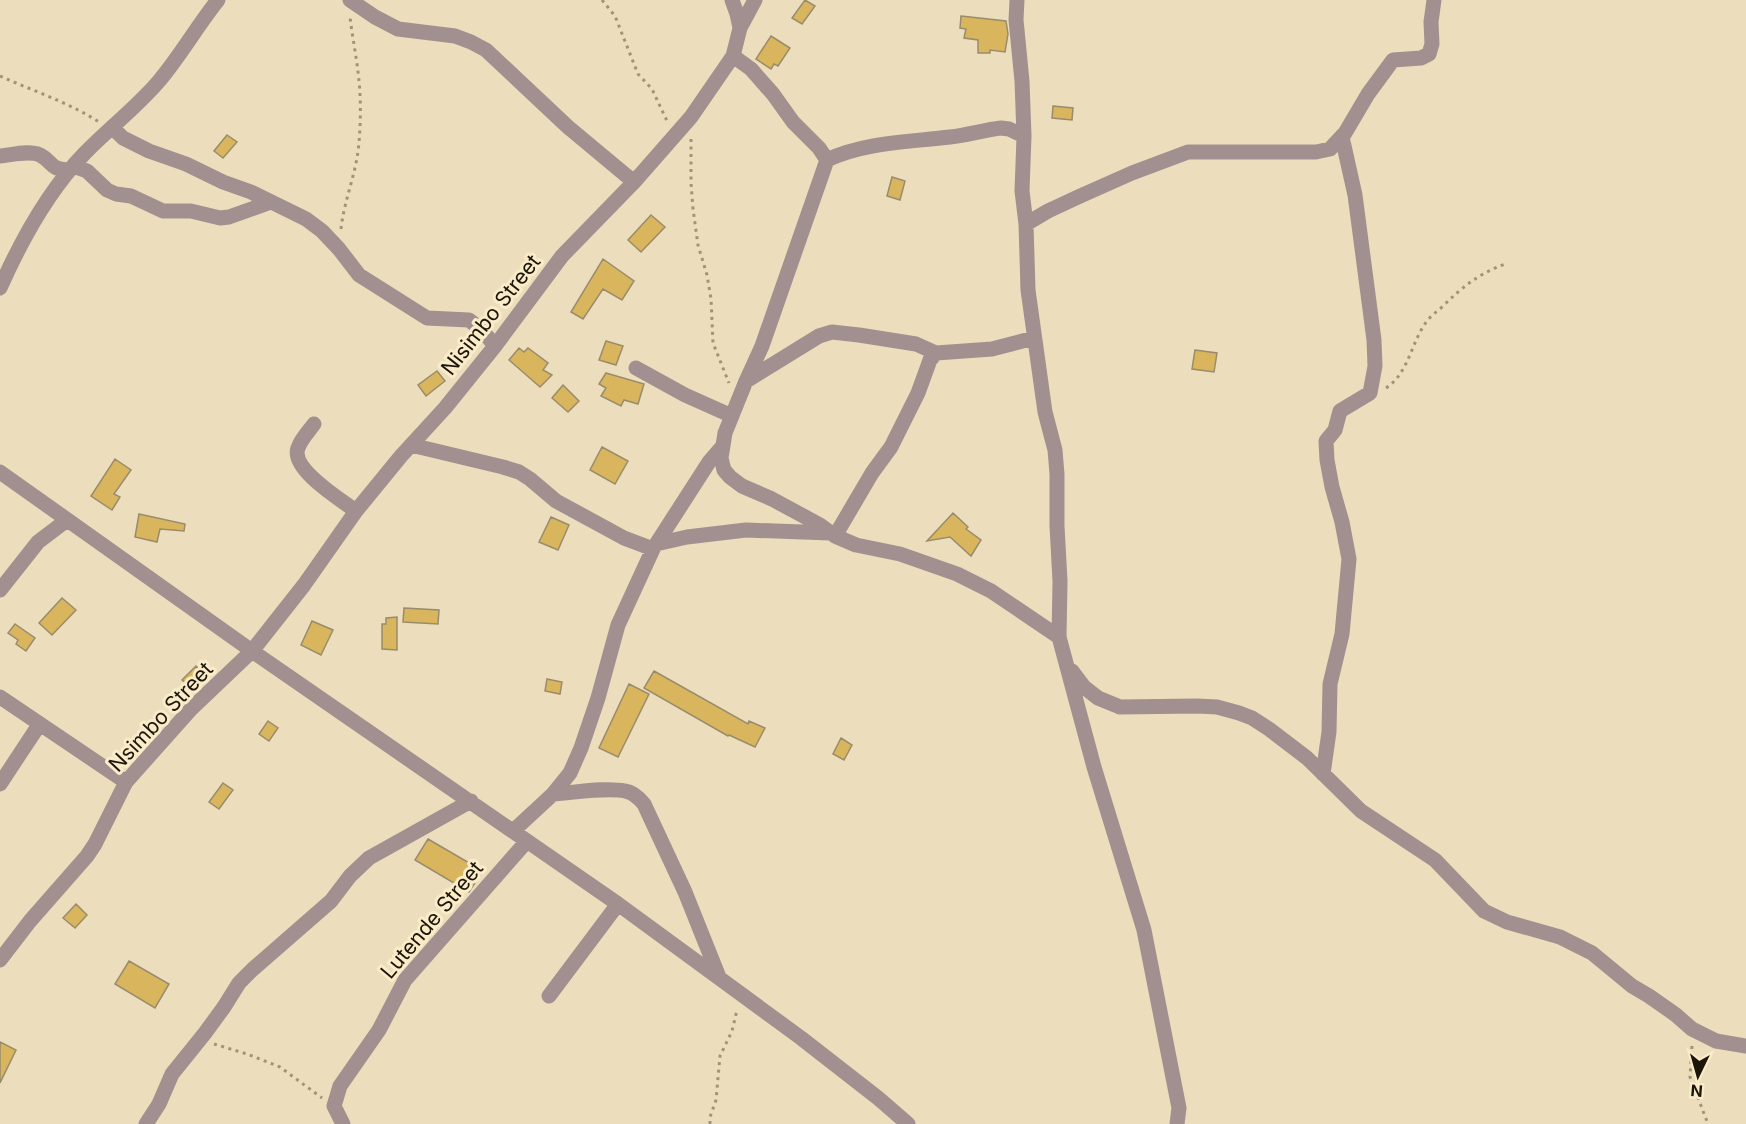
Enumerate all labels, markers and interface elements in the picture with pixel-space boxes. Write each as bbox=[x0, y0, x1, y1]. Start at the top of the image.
street label: Nisimbo Street bbox=[436, 249, 546, 380]
street label: Nsimbo Street bbox=[103, 656, 218, 777]
street label: Lutende Street bbox=[375, 856, 488, 984]
north arrow bbox=[1668, 1046, 1728, 1106]
text: N bbox=[1690, 1080, 1704, 1101]

